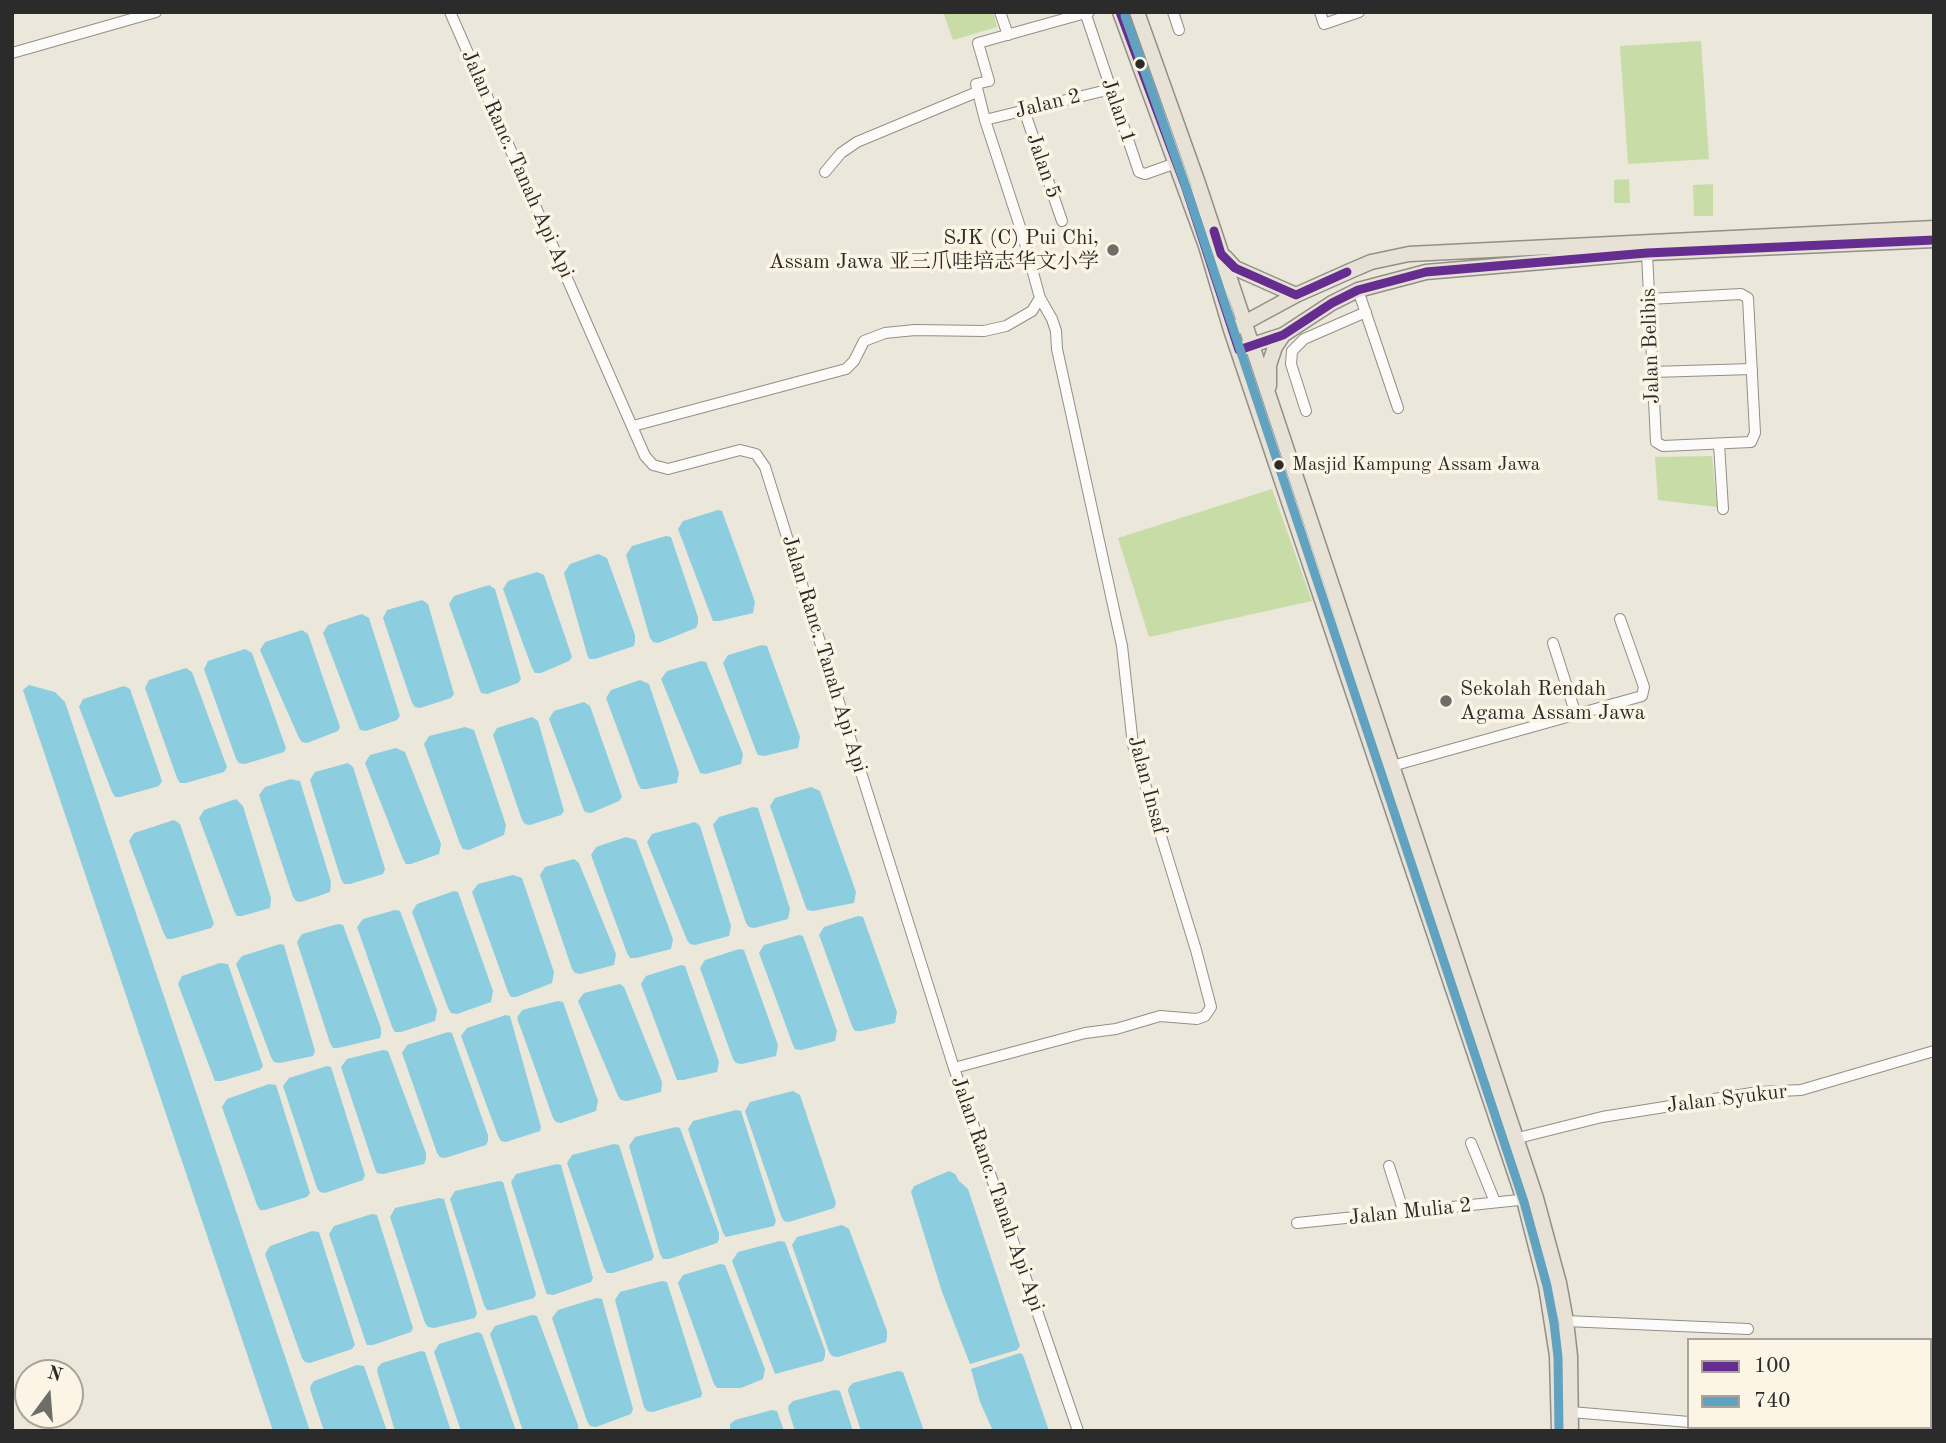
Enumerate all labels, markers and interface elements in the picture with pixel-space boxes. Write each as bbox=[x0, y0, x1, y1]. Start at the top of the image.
street label: Jalan Ranc. Tanah Api Api bbox=[455, 46, 579, 282]
unlabelled marker bbox=[1133, 57, 1147, 71]
street label: Jalan 1 bbox=[1095, 75, 1141, 147]
street label: Jalan 2 bbox=[1012, 84, 1084, 124]
street label: Jalan 5 bbox=[1020, 130, 1066, 202]
place label: SJK (C) Pui Chi, Assam Jawa 亚三爪哇培志华文小学 bbox=[769, 225, 1099, 275]
marker: SJK (C) Pui Chi, Assam Jawa 亚三爪哇培志华文小学 bbox=[1105, 242, 1121, 258]
street label: Jalan Belibis bbox=[1636, 288, 1666, 404]
place label: Masjid Kampung Assam Jawa bbox=[1292, 454, 1540, 476]
marker: Masjid Kampung Assam Jawa bbox=[1272, 458, 1286, 472]
street label: Jalan Ranc. Tanah Api Api bbox=[776, 532, 872, 776]
place label: Sekolah Rendah Agama Assam Jawa bbox=[1460, 676, 1645, 726]
marker: Sekolah Rendah Agama Assam Jawa bbox=[1438, 693, 1454, 709]
street label: Jalan Insaf bbox=[1122, 733, 1172, 837]
street label: Jalan Ranc. Tanah Api Api bbox=[945, 1073, 1049, 1315]
street label: Jalan Syukur bbox=[1665, 1079, 1789, 1119]
street label: Jalan Mulia 2 bbox=[1347, 1193, 1473, 1231]
legend bbox=[1687, 1338, 1932, 1429]
text: 100 bbox=[1754, 1356, 1791, 1377]
north arrow bbox=[14, 1359, 84, 1429]
text: N bbox=[45, 1364, 64, 1386]
text: 740 bbox=[1754, 1391, 1791, 1412]

